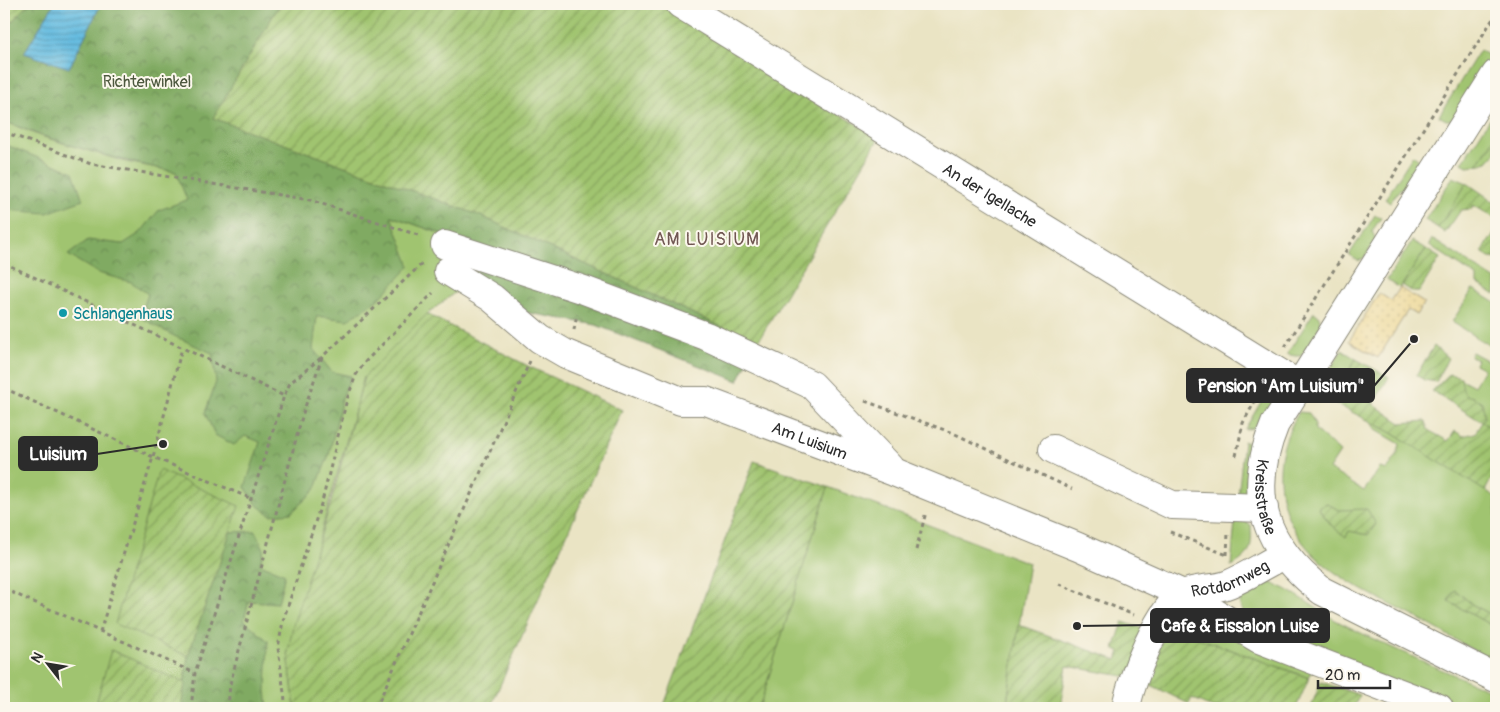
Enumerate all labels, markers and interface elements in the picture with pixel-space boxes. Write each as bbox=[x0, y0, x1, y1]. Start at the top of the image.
park label: Richterwinkel bbox=[103, 72, 191, 92]
street label: An der Igellache bbox=[939, 159, 1040, 232]
district label: AM LUISIUM bbox=[654, 228, 760, 251]
place label: Schlangenhaus bbox=[73, 304, 172, 324]
marker: Schlangenhaus bbox=[57, 307, 69, 319]
callout: Pension "Am Luisium" bbox=[1187, 369, 1374, 402]
text: Pension "Am Luisium" bbox=[1197, 375, 1365, 398]
street label: Am Luisium bbox=[769, 418, 850, 465]
callout: Luisium bbox=[19, 437, 97, 470]
text: Luisium bbox=[29, 443, 87, 466]
street label: Kreisstraße bbox=[1250, 457, 1280, 538]
street label: Rotdornweg bbox=[1189, 556, 1273, 602]
callout: Cafe & Eissalon Luise bbox=[1151, 609, 1329, 642]
text: Cafe & Eissalon Luise bbox=[1161, 615, 1320, 638]
north arrow bbox=[22, 640, 72, 690]
text: N bbox=[28, 649, 47, 666]
scale bar bbox=[1318, 657, 1390, 689]
text: 20 m bbox=[1325, 666, 1360, 685]

